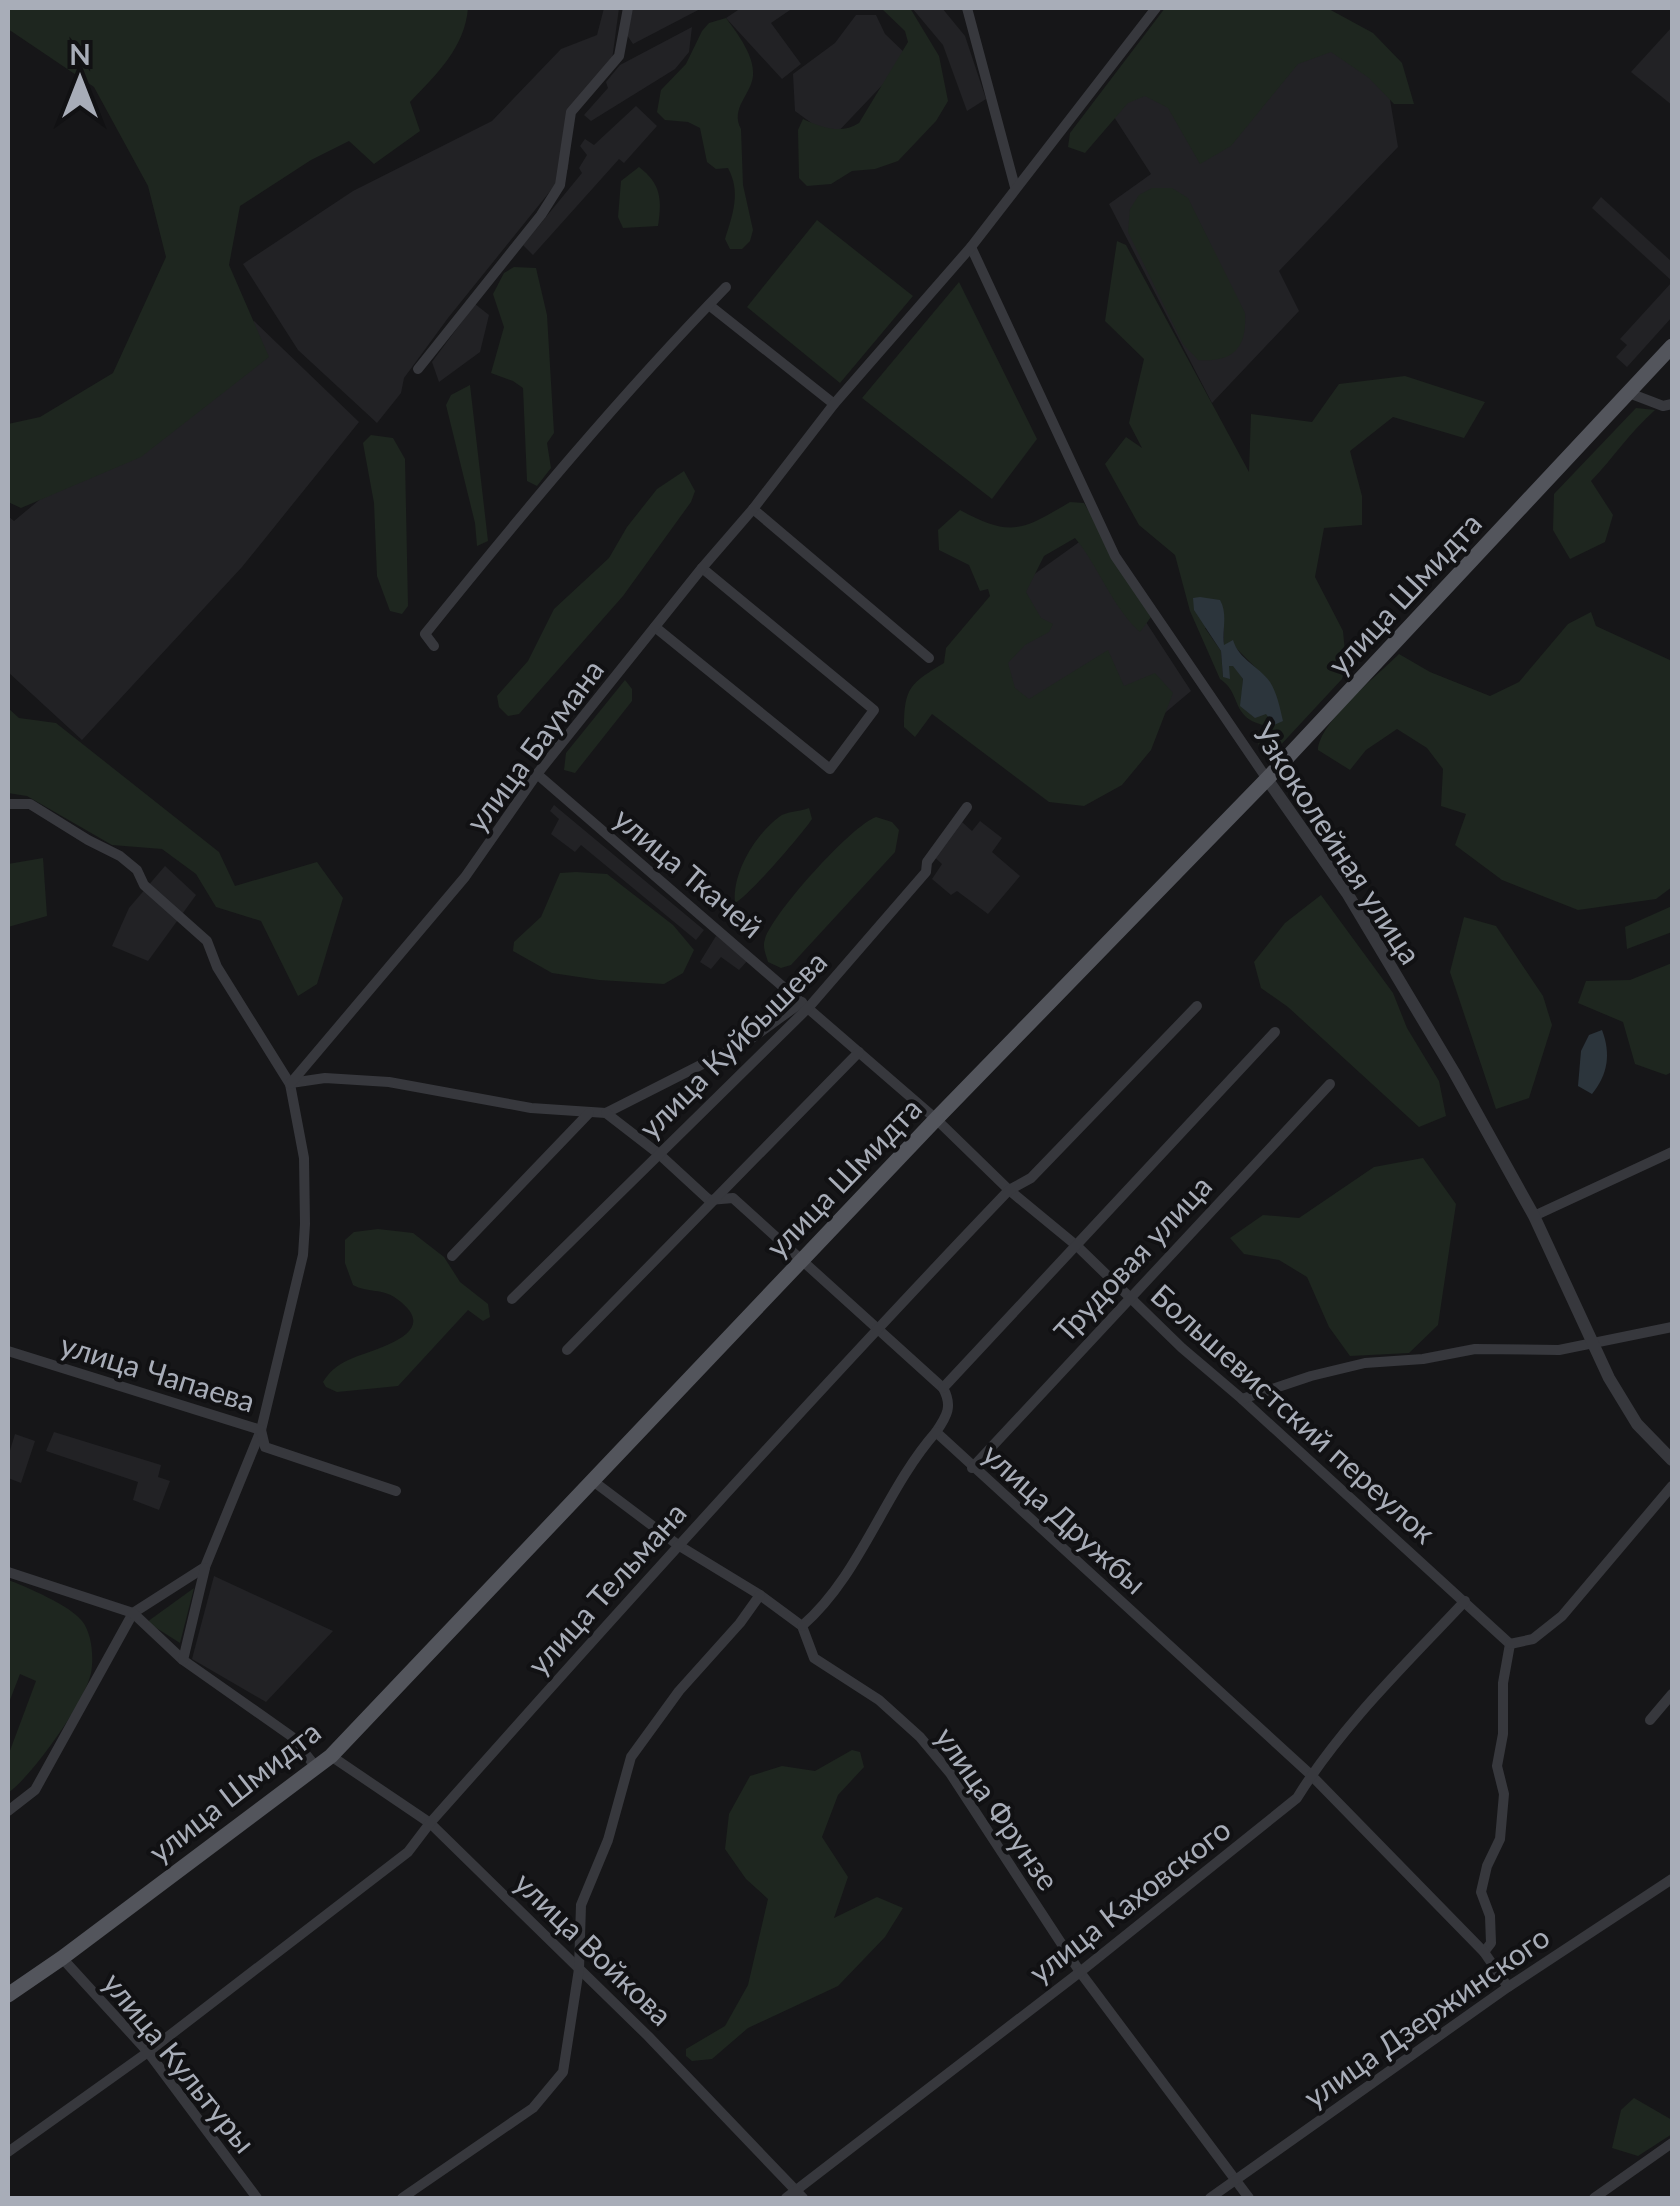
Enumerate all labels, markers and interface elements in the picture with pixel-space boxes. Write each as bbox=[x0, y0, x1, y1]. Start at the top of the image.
north arrow bbox=[30, 30, 130, 130]
text: N bbox=[69, 37, 91, 71]
street label: улица Шмидта bbox=[1320, 505, 1488, 681]
street label: улица Баумана bbox=[458, 652, 610, 838]
street label: Узкоколейная улица bbox=[1247, 716, 1429, 970]
street label: улица Ткачей bbox=[607, 799, 771, 945]
street label: улица Куйбышева bbox=[631, 943, 833, 1145]
street label: улица Шмидта bbox=[758, 1090, 928, 1264]
street label: Трудовая улица bbox=[1046, 1167, 1218, 1349]
street label: Большевистский переулок bbox=[1145, 1276, 1444, 1550]
street label: улица Чапаева bbox=[56, 1325, 260, 1419]
street label: улица Дружбы bbox=[976, 1435, 1154, 1601]
street label: улица Тельмана bbox=[519, 1494, 693, 1682]
street label: улица Шмидта bbox=[141, 1713, 327, 1869]
street label: улица Фрунзе bbox=[929, 1719, 1067, 1897]
street label: улица Каховского bbox=[1021, 1810, 1237, 1990]
street label: улица Войкова bbox=[508, 1864, 680, 2032]
street label: улица Дзержинского bbox=[1296, 1918, 1556, 2114]
street label: улица Культуры bbox=[96, 1965, 264, 2159]

